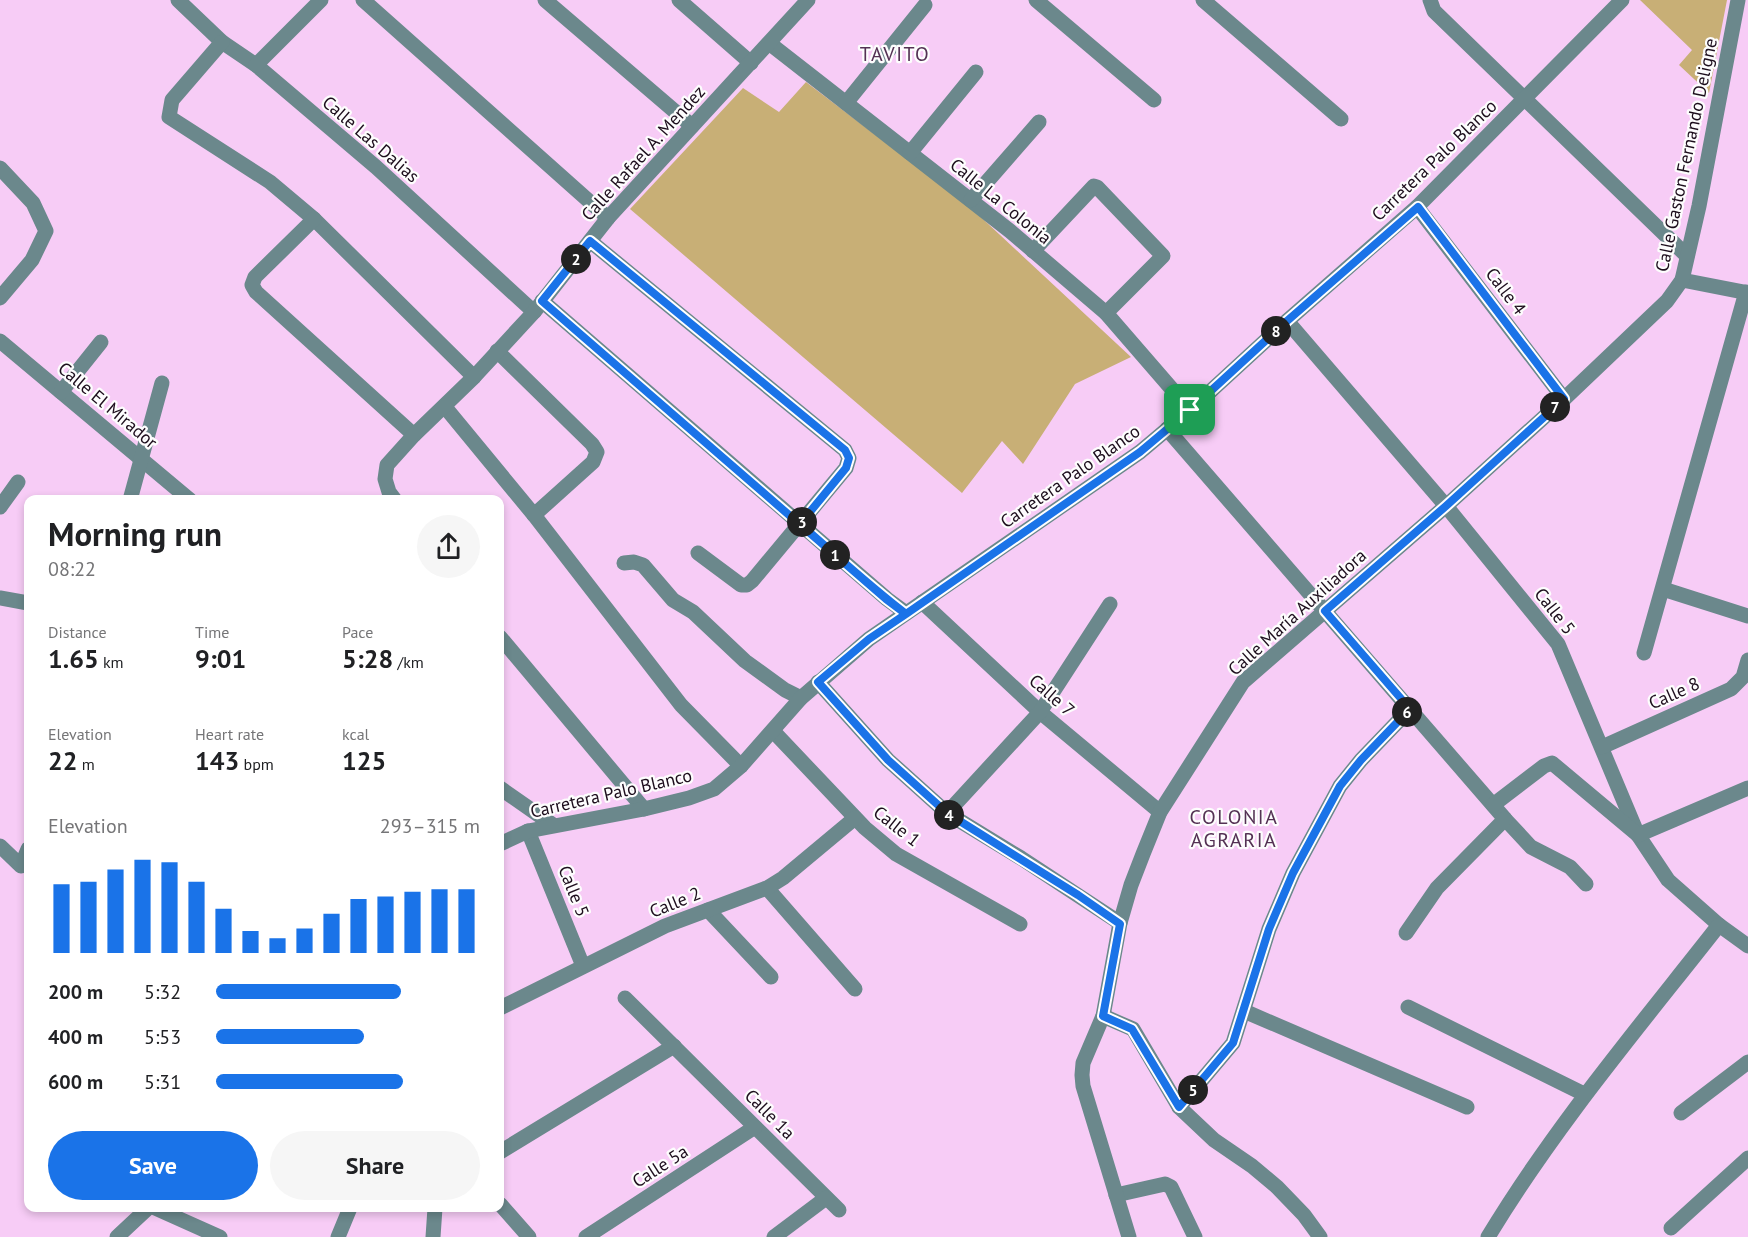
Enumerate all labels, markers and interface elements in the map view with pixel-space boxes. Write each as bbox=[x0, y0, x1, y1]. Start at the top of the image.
street label: Calle Gaston Fernando Deligne bbox=[1650, 36, 1722, 274]
district label: TAVITO bbox=[860, 41, 930, 67]
street label: Calle Rafael A. Mendez bbox=[576, 81, 710, 225]
street label: Calle Las Dalias bbox=[318, 91, 424, 187]
street label: Carretera Palo Blanco bbox=[1367, 94, 1501, 226]
street label: Calle La Colonia bbox=[946, 153, 1056, 249]
pin: 2 bbox=[561, 244, 591, 274]
text: 2 bbox=[571, 249, 581, 269]
street label: Calle 4 bbox=[1481, 263, 1531, 319]
pin: 8 bbox=[1261, 316, 1291, 346]
text: 8 bbox=[1271, 321, 1281, 341]
street label: Calle El Mirador bbox=[54, 357, 162, 453]
pin bbox=[1164, 384, 1215, 435]
pin: 7 bbox=[1540, 392, 1570, 422]
icon: arrive bbox=[1173, 393, 1206, 426]
text: 7 bbox=[1550, 397, 1560, 417]
street label: Carretera Palo Blanco bbox=[996, 419, 1144, 533]
pin: 3 bbox=[787, 507, 817, 537]
text: Morning run bbox=[48, 512, 222, 555]
text: 3 bbox=[797, 512, 807, 532]
button: share bbox=[417, 515, 480, 578]
pin: 1 bbox=[820, 540, 850, 570]
street label: Calle María Auxiliadora bbox=[1223, 544, 1371, 680]
text: 1 bbox=[830, 545, 840, 565]
text: 08:22 bbox=[48, 556, 96, 582]
street label: Calle 5 bbox=[1530, 583, 1580, 639]
text: Distance bbox=[48, 622, 107, 642]
text: Time bbox=[195, 622, 229, 642]
text: Pace bbox=[342, 622, 373, 642]
text: 1.65 bbox=[48, 642, 99, 675]
text: 9:01 bbox=[195, 642, 246, 675]
text: 5:28 bbox=[342, 642, 393, 675]
text: km bbox=[99, 652, 124, 672]
text: /km bbox=[393, 652, 424, 672]
street label: Calle 7 bbox=[1024, 669, 1080, 721]
street label: Calle 8 bbox=[1645, 672, 1703, 714]
pin: 6 bbox=[1392, 697, 1422, 727]
text: 6 bbox=[1402, 702, 1412, 722]
text: Elevation bbox=[48, 724, 112, 744]
text: Heart rate bbox=[195, 724, 264, 744]
text: kcal bbox=[342, 724, 369, 744]
text: 22 bbox=[48, 744, 77, 777]
text: 143 bbox=[195, 744, 239, 777]
text: 125 bbox=[342, 744, 386, 777]
text: m bbox=[77, 754, 95, 774]
text: bpm bbox=[239, 754, 274, 774]
street label: Carretera Palo Blanco bbox=[528, 763, 694, 823]
pin: 4 bbox=[934, 800, 964, 830]
street label: Calle 1 bbox=[869, 801, 925, 851]
district label: COLONIA AGRARIA bbox=[1190, 804, 1278, 853]
text: 4 bbox=[944, 805, 954, 825]
text: Elevation bbox=[48, 813, 128, 839]
text: 293–315 m bbox=[380, 813, 480, 839]
street label: Calle 5 bbox=[553, 862, 595, 920]
street label: Calle 2 bbox=[646, 881, 704, 923]
text: 200 m bbox=[48, 979, 103, 1005]
text: 5:32 bbox=[144, 979, 181, 1005]
text: 400 m bbox=[48, 1024, 103, 1050]
text: 5:53 bbox=[144, 1024, 181, 1050]
text: 600 m bbox=[48, 1069, 103, 1095]
text: 5:31 bbox=[144, 1069, 181, 1095]
pin: 5 bbox=[1178, 1075, 1208, 1105]
text: 5 bbox=[1188, 1080, 1198, 1100]
street label: Calle 1a bbox=[740, 1084, 800, 1144]
button: Save bbox=[48, 1131, 258, 1200]
button: Share bbox=[270, 1131, 480, 1200]
street label: Calle 5a bbox=[628, 1139, 692, 1193]

